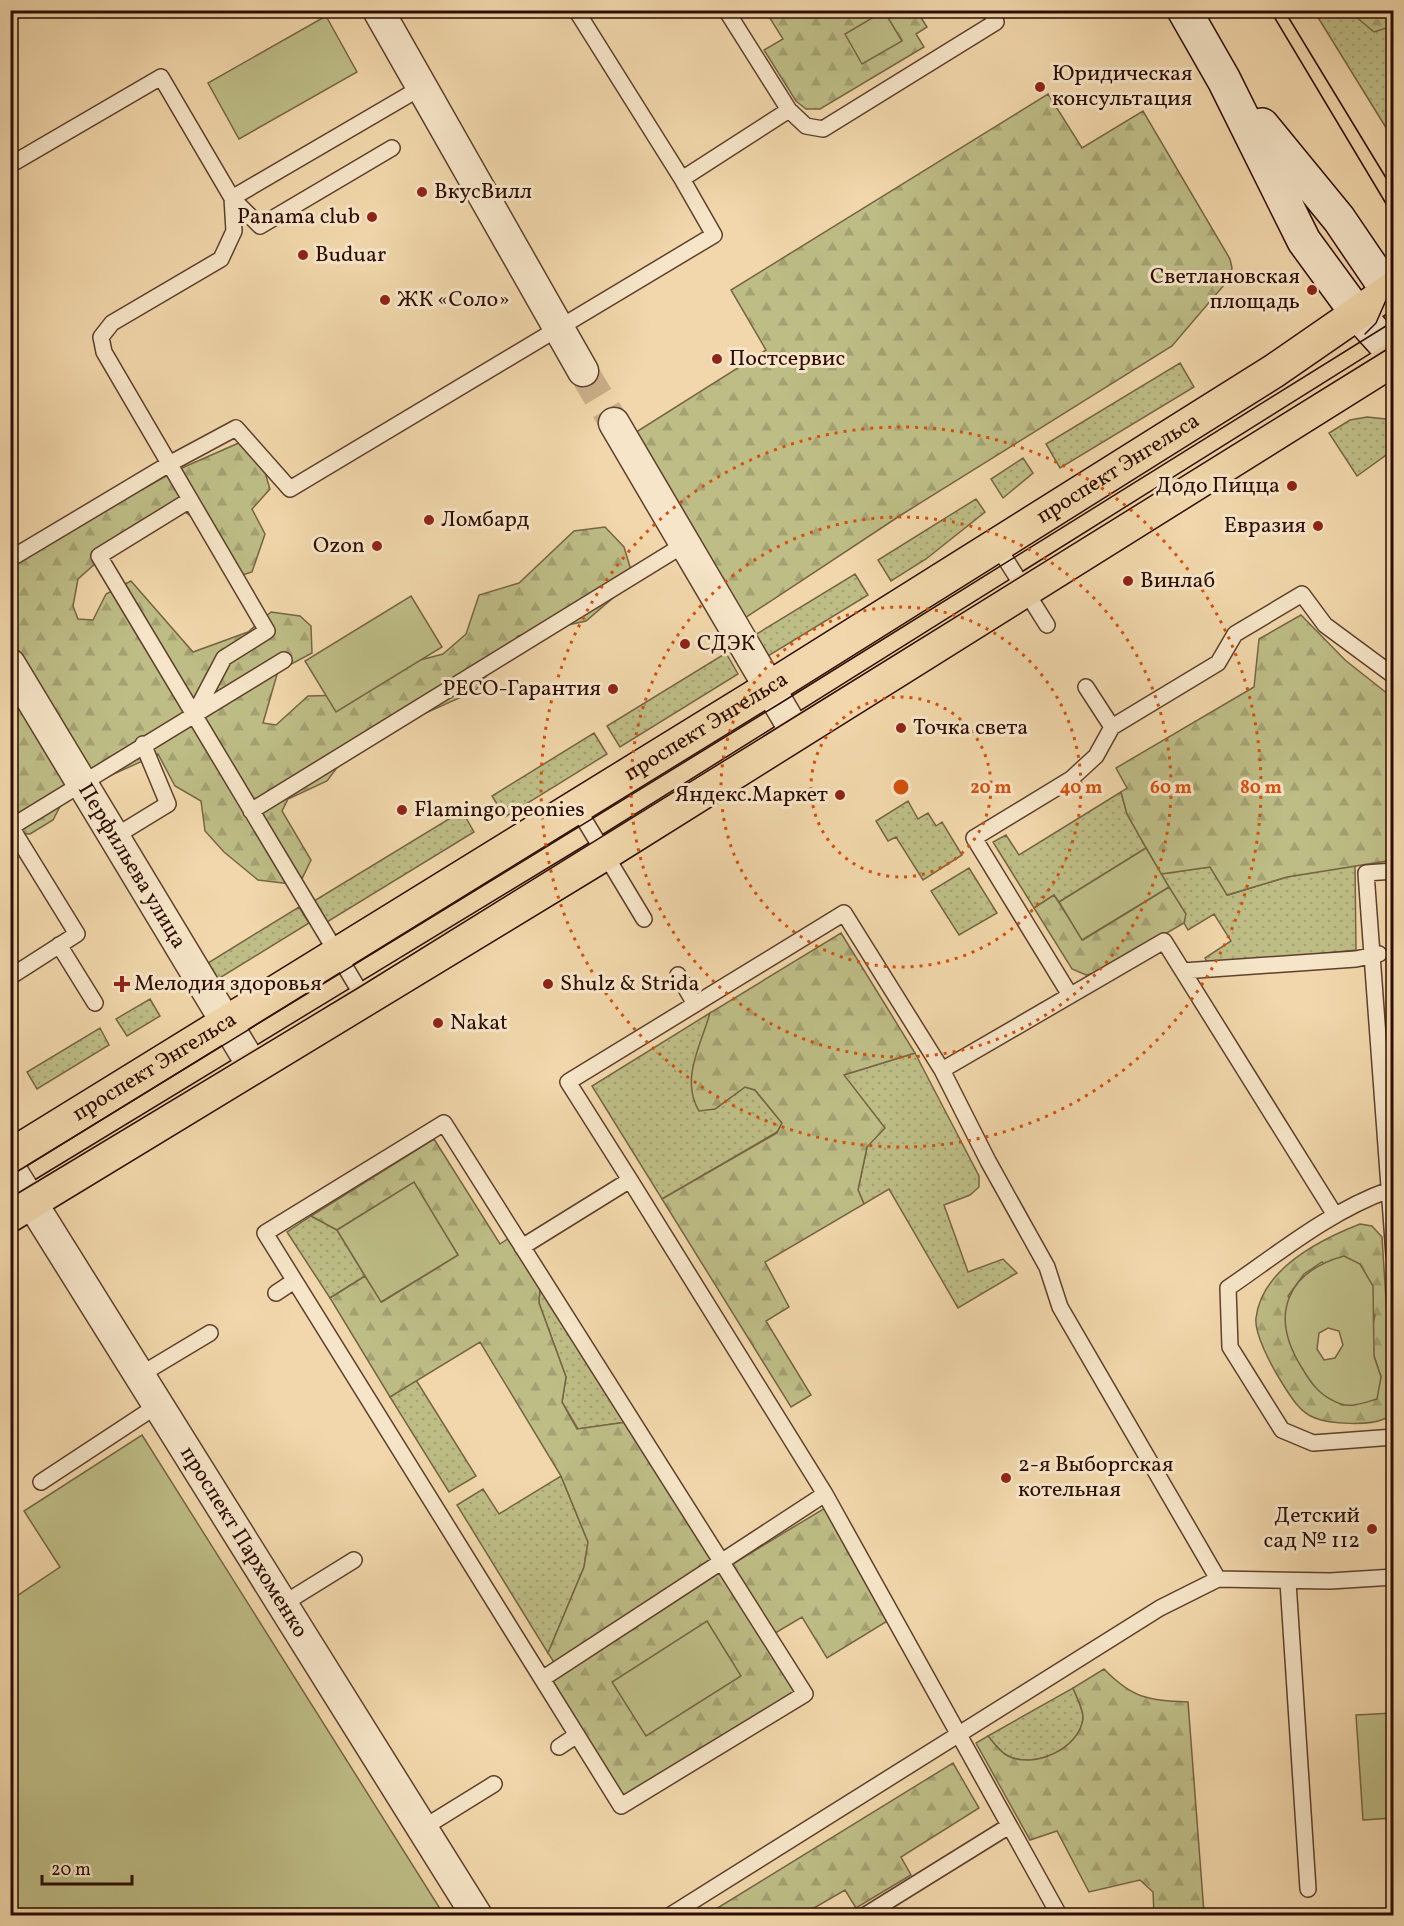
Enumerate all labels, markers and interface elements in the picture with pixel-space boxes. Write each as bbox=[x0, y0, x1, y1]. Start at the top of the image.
place label: Юридическая консультация bbox=[1052, 59, 1192, 115]
marker: Юридическая консультация bbox=[1033, 80, 1047, 94]
place label: ВкусВилл bbox=[434, 177, 532, 208]
marker: ВкусВилл bbox=[415, 185, 429, 199]
place label: Panama club bbox=[237, 202, 360, 233]
marker: Panama club bbox=[365, 210, 379, 224]
place label: Buduar bbox=[315, 240, 386, 271]
marker: Buduar bbox=[296, 248, 310, 262]
place label: Светлановская площадь bbox=[1150, 262, 1300, 318]
marker: Светлановская площадь bbox=[1305, 283, 1319, 297]
place label: ЖК «Соло» bbox=[397, 285, 510, 316]
marker: ЖК «Соло» bbox=[378, 293, 392, 307]
place label: Постсервис bbox=[729, 344, 845, 375]
marker: Постсервис bbox=[710, 352, 724, 366]
street label: проспект Энгельса bbox=[1030, 406, 1206, 532]
place label: Додо Пицца bbox=[1156, 471, 1280, 502]
marker: Додо Пицца bbox=[1285, 479, 1299, 493]
place label: Ломбард bbox=[441, 505, 530, 536]
place label: Евразия bbox=[1224, 511, 1306, 542]
marker: Ломбард bbox=[422, 513, 436, 527]
marker: Евразия bbox=[1311, 519, 1325, 533]
place label: Ozon bbox=[313, 531, 365, 562]
marker: Ozon bbox=[370, 539, 384, 553]
place label: Винлаб bbox=[1140, 566, 1215, 597]
marker: Винлаб bbox=[1121, 574, 1135, 588]
place label: СДЭК bbox=[697, 629, 755, 660]
marker: СДЭК bbox=[678, 637, 692, 651]
street label: проспект Энгельса bbox=[618, 664, 794, 789]
place label: РЕСО-Гарантия bbox=[442, 674, 601, 705]
marker: РЕСО-Гарантия bbox=[606, 682, 620, 696]
place label: Точка света bbox=[913, 713, 1028, 744]
marker: Точка света bbox=[894, 721, 908, 735]
text: 20 m bbox=[970, 776, 1012, 801]
text: 40 m bbox=[1060, 776, 1102, 801]
text: 60 m bbox=[1150, 776, 1192, 801]
text: 80 m bbox=[1240, 776, 1282, 801]
street label: Перфильева улица bbox=[70, 777, 194, 955]
centre of rings bbox=[891, 777, 911, 797]
place label: Яндекс.Маркет bbox=[675, 780, 828, 811]
marker: Яндекс.Маркет bbox=[833, 788, 847, 802]
place label: Flamingo peonies bbox=[414, 795, 585, 826]
marker: Flamingo peonies bbox=[395, 803, 409, 817]
place label: Мелодия здоровья bbox=[134, 969, 322, 1000]
place label: Shulz & Strida bbox=[560, 969, 700, 1000]
marker: Мелодия здоровья bbox=[115, 977, 129, 991]
marker: Shulz & Strida bbox=[541, 977, 555, 991]
street label: проспект Энгельса bbox=[67, 1004, 243, 1129]
place label: Nakat bbox=[450, 1008, 508, 1039]
marker: Nakat bbox=[431, 1016, 445, 1030]
street label: проспект Пархоменко bbox=[172, 1440, 315, 1644]
place label: 2-я Выборгская котельная bbox=[1018, 1450, 1173, 1506]
marker: 2-я Выборгская котельная bbox=[999, 1471, 1013, 1485]
place label: Детский сад № 112 bbox=[1263, 1501, 1360, 1557]
marker: Детский сад № 112 bbox=[1365, 1522, 1379, 1536]
scale bar bbox=[42, 1848, 132, 1886]
text: 20 m bbox=[51, 1858, 91, 1883]

